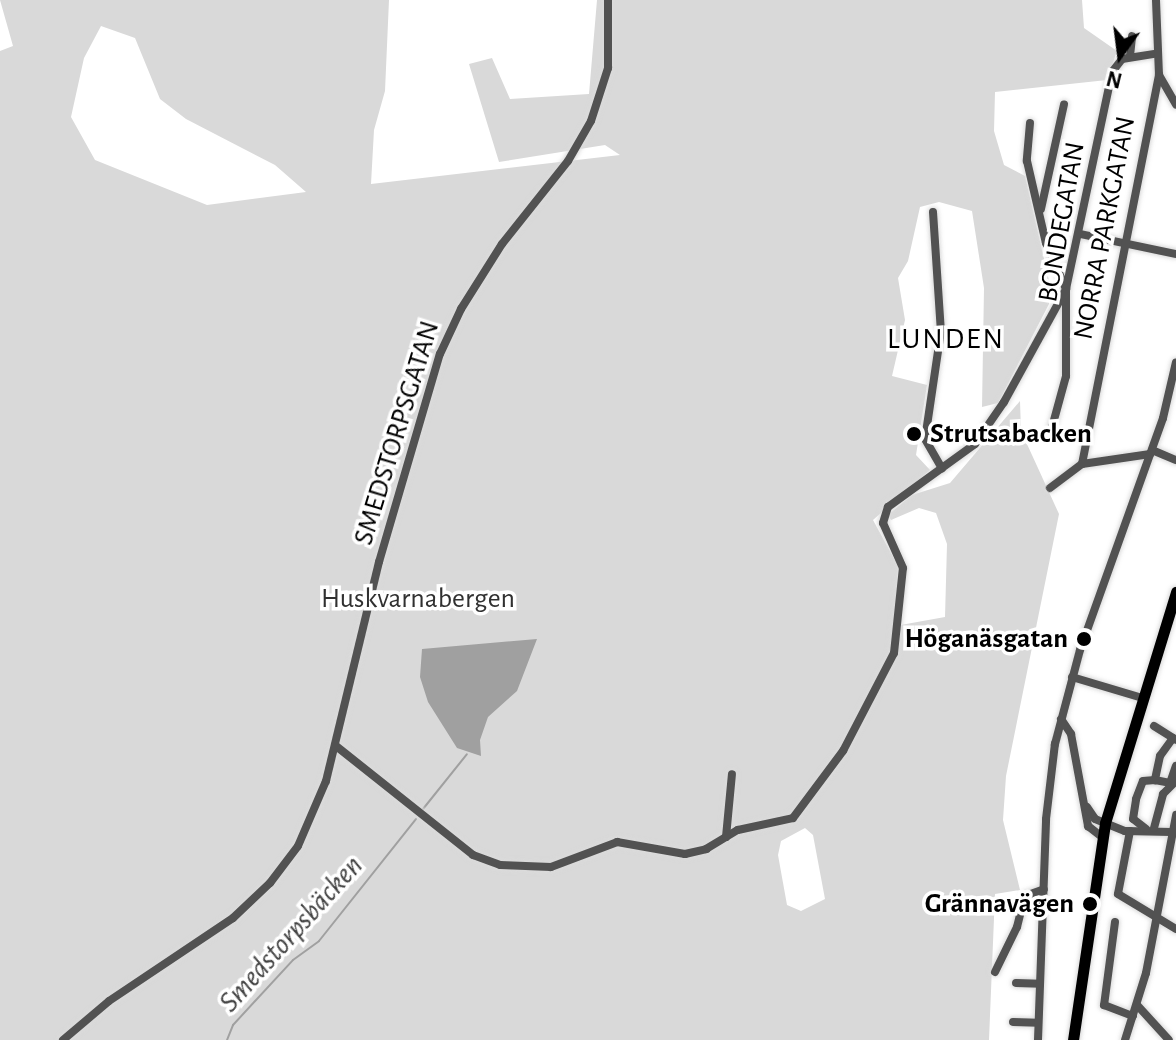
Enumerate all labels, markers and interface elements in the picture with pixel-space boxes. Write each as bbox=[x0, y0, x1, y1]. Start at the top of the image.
north arrow bbox=[1080, 16, 1160, 96]
text: N bbox=[1104, 67, 1124, 92]
street label: NORRA PARKGATAN bbox=[1067, 113, 1143, 343]
street label: BONDEGATAN bbox=[1031, 139, 1093, 305]
street label: SMEDSTORPSGATAN bbox=[347, 317, 447, 549]
district label: LUNDEN bbox=[887, 321, 1005, 357]
place label: Strutsabacken bbox=[930, 417, 1092, 451]
marker: Strutsabacken bbox=[905, 425, 923, 443]
park label: Huskvarnabergen bbox=[321, 582, 515, 616]
place label: Höganäsgatan bbox=[905, 622, 1068, 656]
marker: Höganäsgatan bbox=[1075, 630, 1093, 648]
water label: Smedstorpsbäcken bbox=[211, 848, 371, 1020]
place label: Grännavägen bbox=[925, 887, 1074, 921]
marker: Grännavägen bbox=[1081, 895, 1099, 913]

